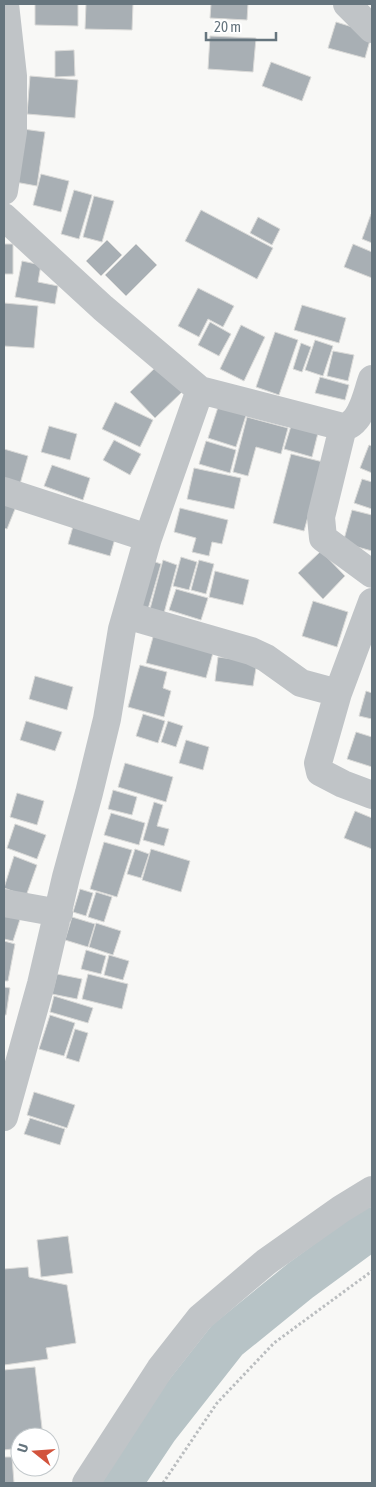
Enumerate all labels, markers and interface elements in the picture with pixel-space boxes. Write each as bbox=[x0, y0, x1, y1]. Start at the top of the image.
scale bar bbox=[206, 10, 276, 42]
text: 20 m bbox=[214, 18, 241, 35]
north arrow bbox=[10, 1427, 60, 1477]
text: U bbox=[14, 1442, 31, 1454]

